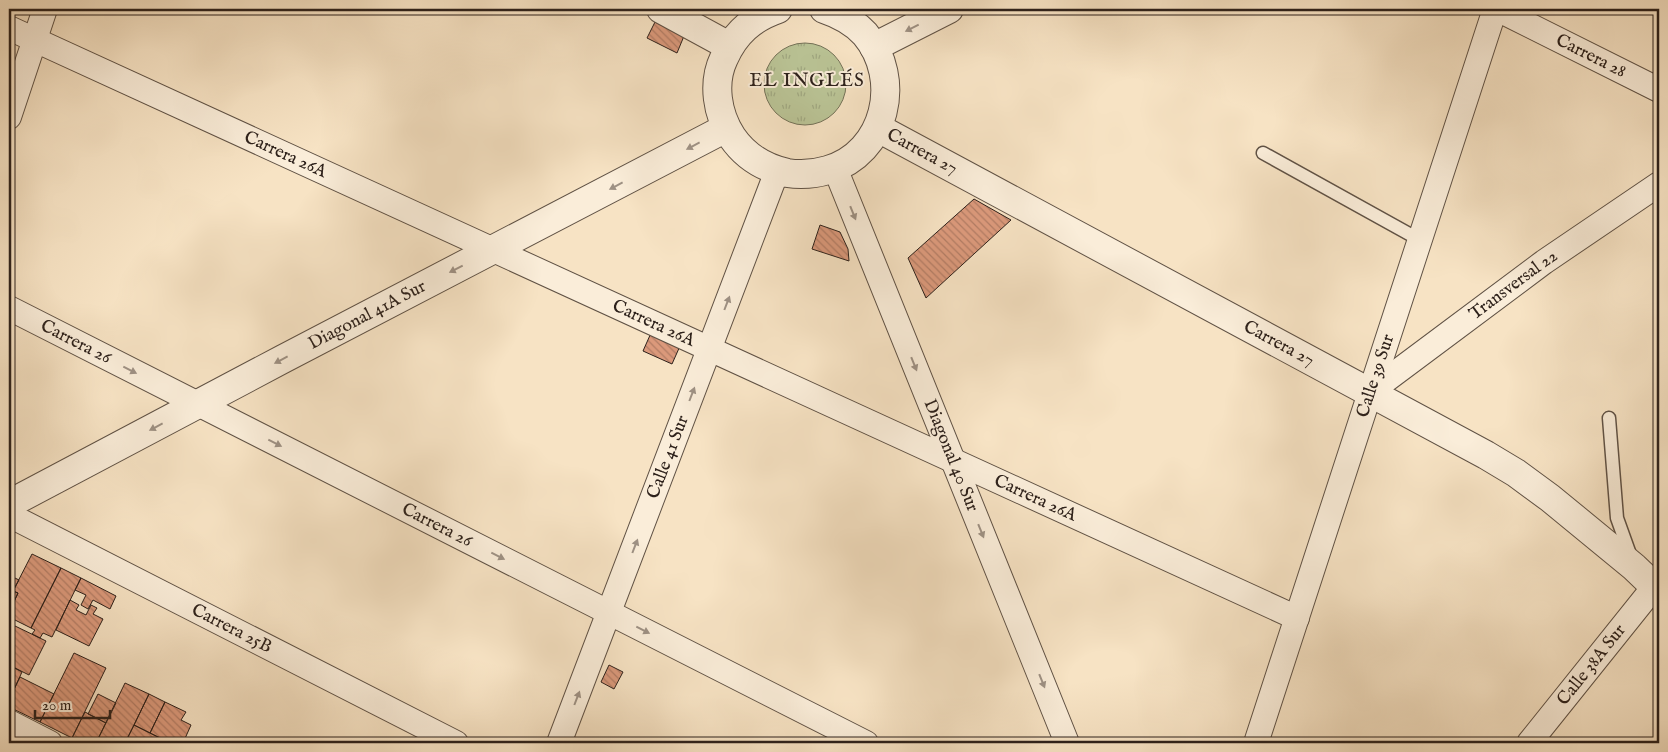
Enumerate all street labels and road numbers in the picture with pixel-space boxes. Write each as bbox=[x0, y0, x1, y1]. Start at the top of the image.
street label: Carrera 28 bbox=[1552, 29, 1630, 83]
street label: Carrera 27 bbox=[883, 123, 961, 180]
street label: Carrera 26A bbox=[240, 126, 331, 184]
street label: Transversal 22 bbox=[1465, 245, 1562, 325]
street label: Diagonal 41A Sur bbox=[304, 275, 430, 355]
street label: Carrera 26A bbox=[608, 294, 699, 353]
street label: Carrera 26 bbox=[37, 314, 116, 370]
street label: Carrera 27 bbox=[1239, 315, 1318, 372]
street label: Calle 39 Sur bbox=[1351, 331, 1400, 421]
street label: Diagonal 40 Sur bbox=[918, 396, 984, 516]
street label: Calle 41 Sur bbox=[642, 412, 694, 502]
street label: Carrera 26A bbox=[990, 469, 1081, 527]
street label: Carrera 26 bbox=[398, 498, 477, 553]
street label: Carrera 25B bbox=[188, 599, 276, 659]
street label: Calle 38A Sur bbox=[1552, 619, 1631, 710]

